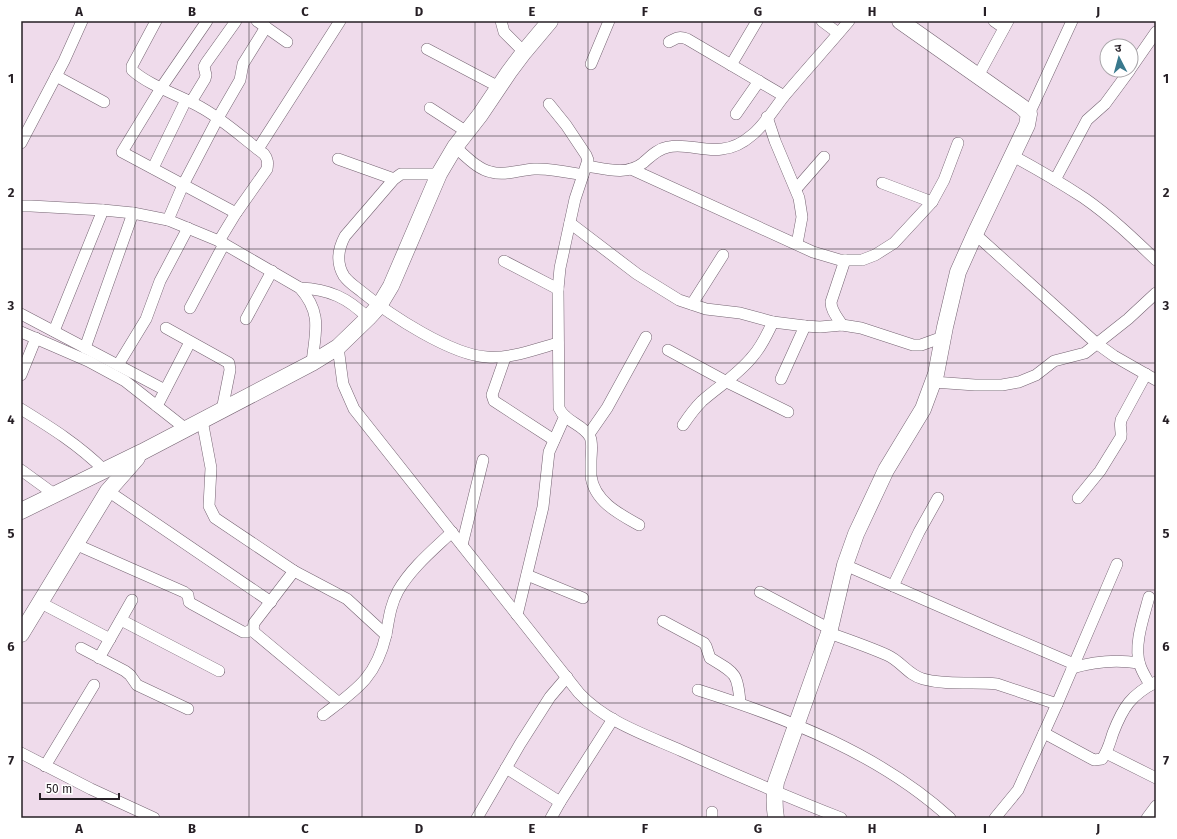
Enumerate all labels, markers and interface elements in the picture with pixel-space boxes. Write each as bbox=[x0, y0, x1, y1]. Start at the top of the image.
text: A bbox=[74, 4, 83, 19]
text: B bbox=[188, 4, 196, 19]
text: C bbox=[301, 4, 309, 19]
text: D bbox=[415, 4, 424, 19]
text: E bbox=[529, 4, 536, 19]
text: F bbox=[642, 4, 649, 19]
text: G bbox=[754, 4, 762, 19]
text: H bbox=[868, 4, 876, 19]
text: I bbox=[983, 4, 987, 19]
text: J bbox=[1095, 4, 1100, 19]
north arrow bbox=[1099, 38, 1139, 78]
text: उ bbox=[1114, 42, 1122, 55]
text: 1 bbox=[8, 71, 14, 86]
text: 1 bbox=[1163, 71, 1169, 86]
text: 2 bbox=[8, 185, 15, 200]
text: 2 bbox=[1163, 185, 1170, 200]
text: 3 bbox=[7, 298, 15, 313]
text: 3 bbox=[1162, 298, 1170, 313]
text: 4 bbox=[7, 412, 15, 427]
text: 4 bbox=[1162, 412, 1170, 427]
text: 5 bbox=[8, 526, 15, 541]
text: 5 bbox=[1163, 526, 1170, 541]
text: 6 bbox=[7, 639, 15, 654]
text: 6 bbox=[1162, 639, 1170, 654]
text: 7 bbox=[8, 753, 14, 768]
text: 7 bbox=[1163, 753, 1169, 768]
scale bar bbox=[40, 775, 119, 801]
text: 50 m bbox=[46, 782, 72, 796]
text: A bbox=[74, 821, 83, 836]
text: B bbox=[188, 821, 196, 836]
text: C bbox=[301, 821, 309, 836]
text: D bbox=[415, 821, 424, 836]
text: E bbox=[529, 821, 536, 836]
text: F bbox=[642, 821, 649, 836]
text: G bbox=[754, 821, 762, 836]
text: H bbox=[868, 821, 876, 836]
text: I bbox=[983, 821, 987, 836]
text: J bbox=[1095, 821, 1100, 836]

